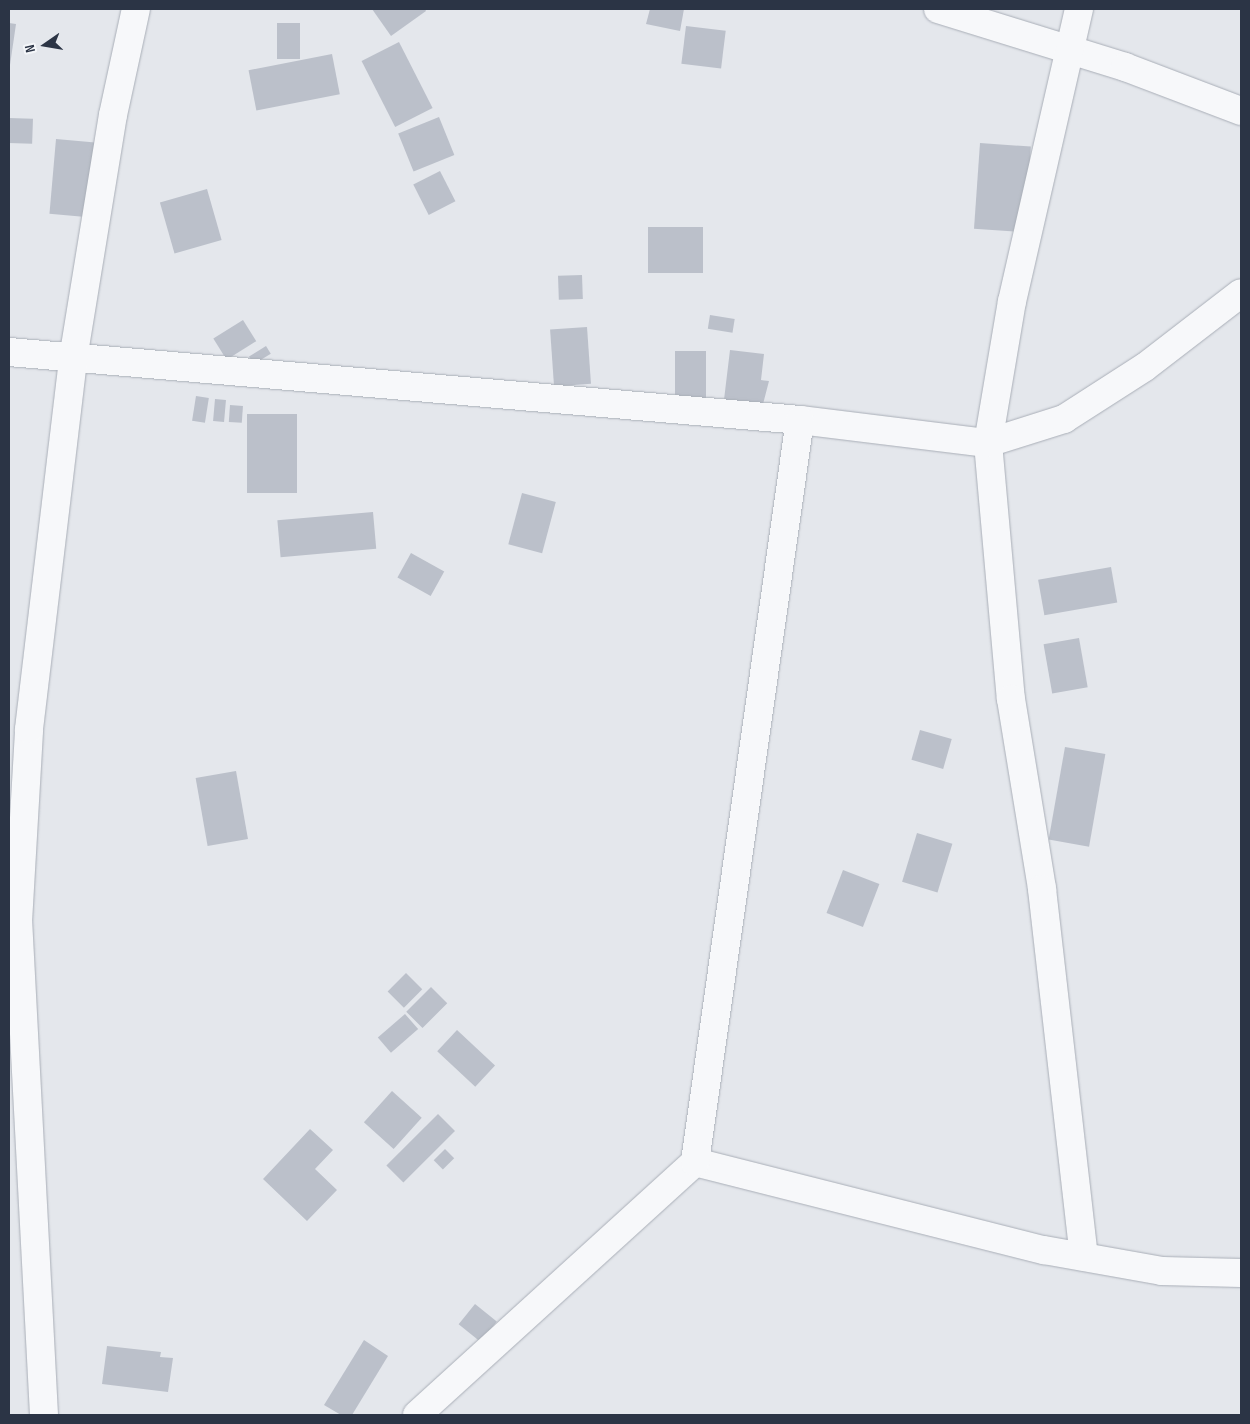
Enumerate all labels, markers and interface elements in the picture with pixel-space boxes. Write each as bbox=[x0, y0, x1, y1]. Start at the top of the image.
north arrow bbox=[20, 20, 70, 70]
text: N bbox=[21, 43, 39, 54]

